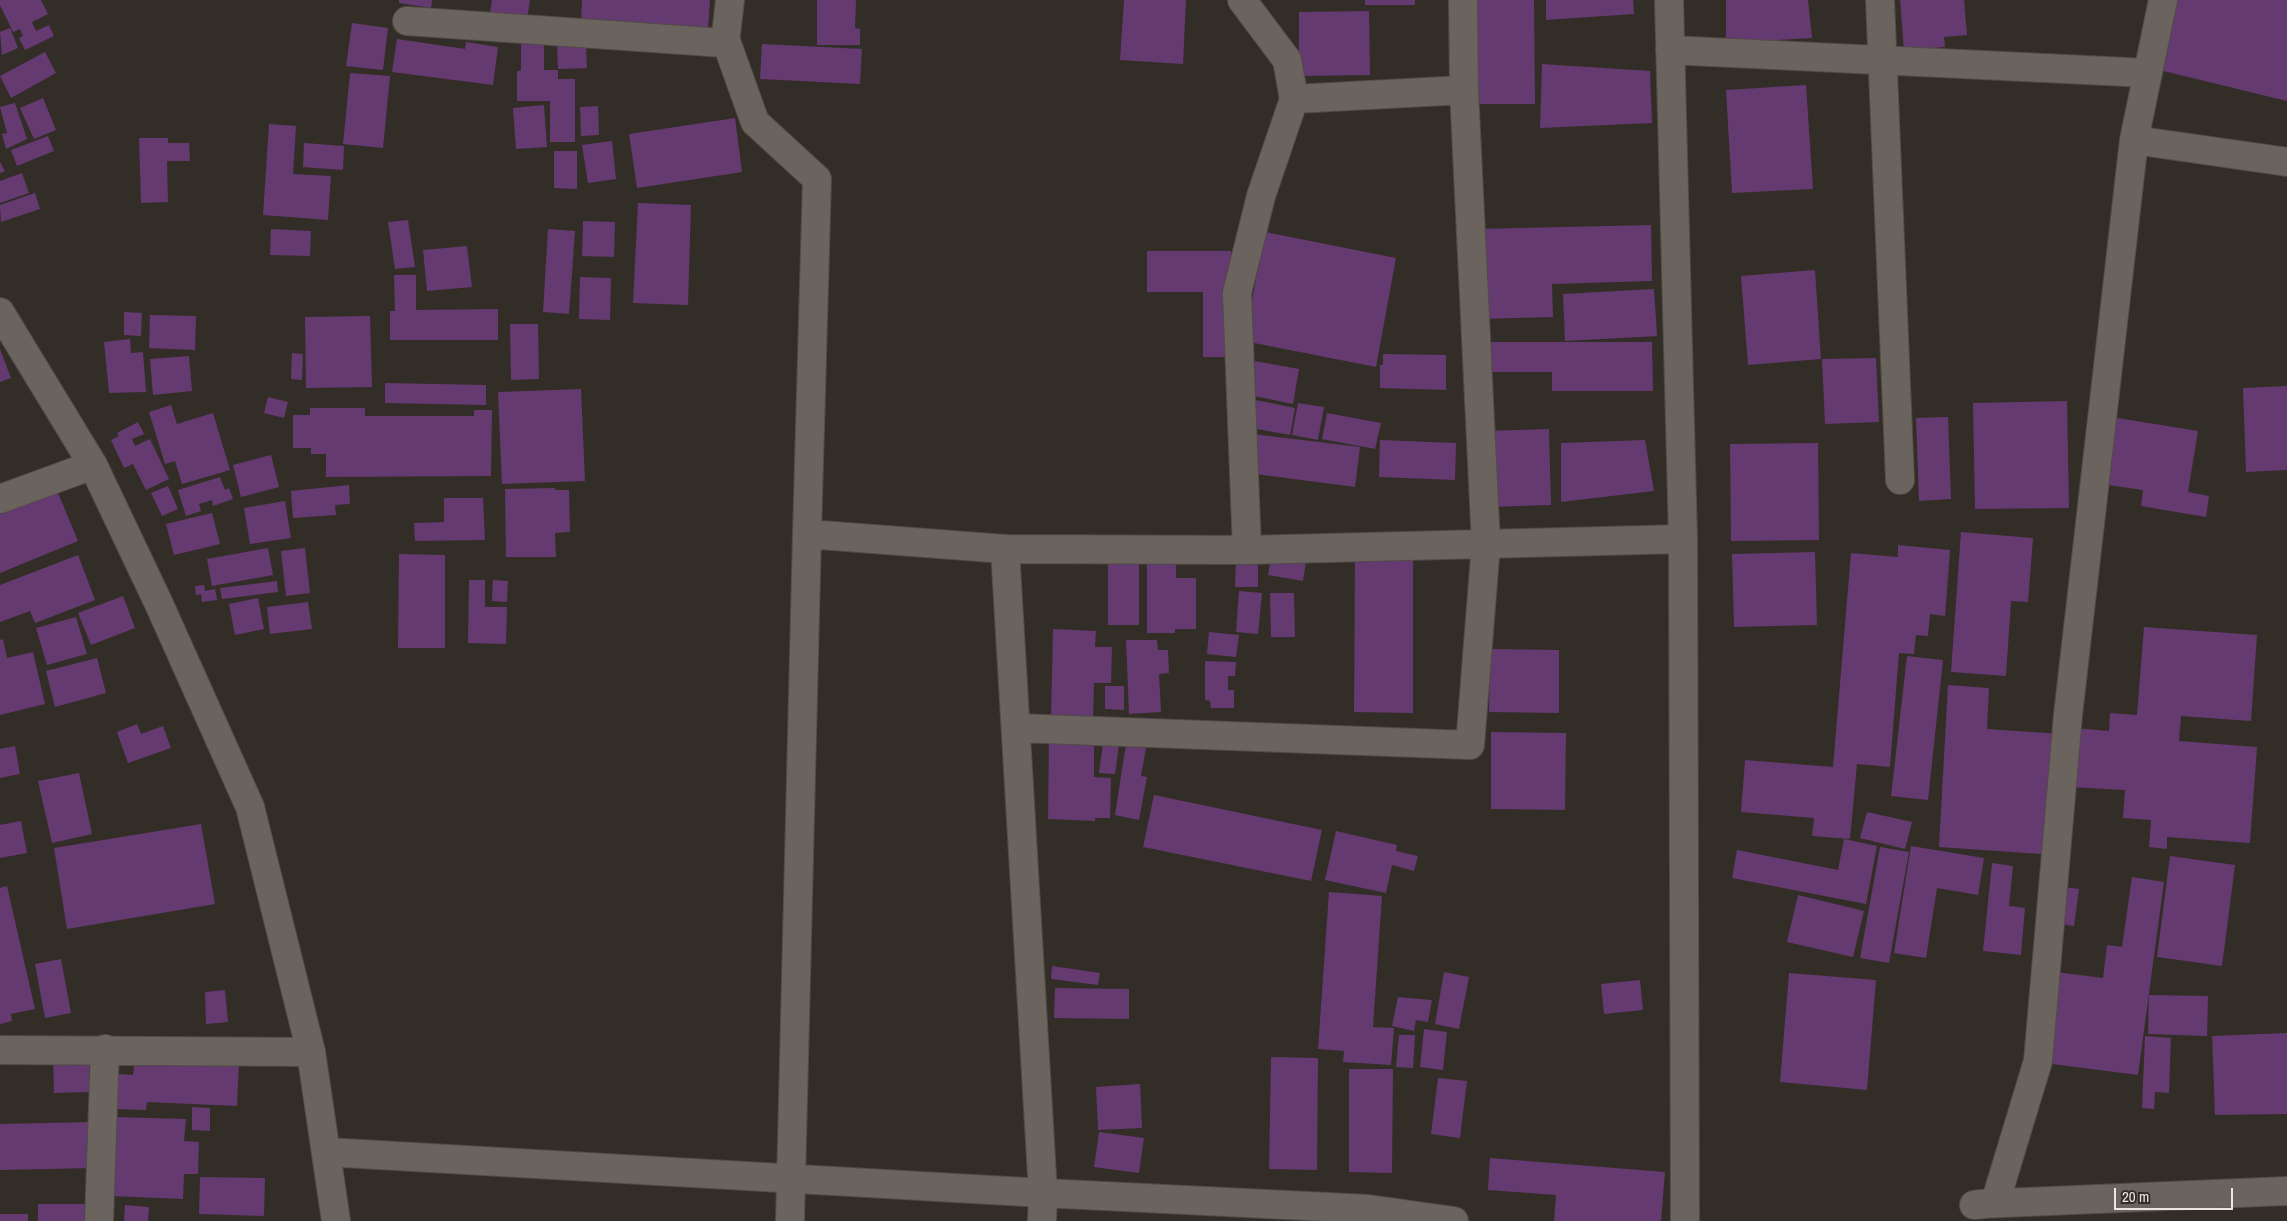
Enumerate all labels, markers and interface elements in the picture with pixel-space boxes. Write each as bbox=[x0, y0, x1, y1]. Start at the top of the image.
scale bar bbox=[2117, 1178, 2236, 1210]
text: 20 m bbox=[2122, 1186, 2149, 1207]

